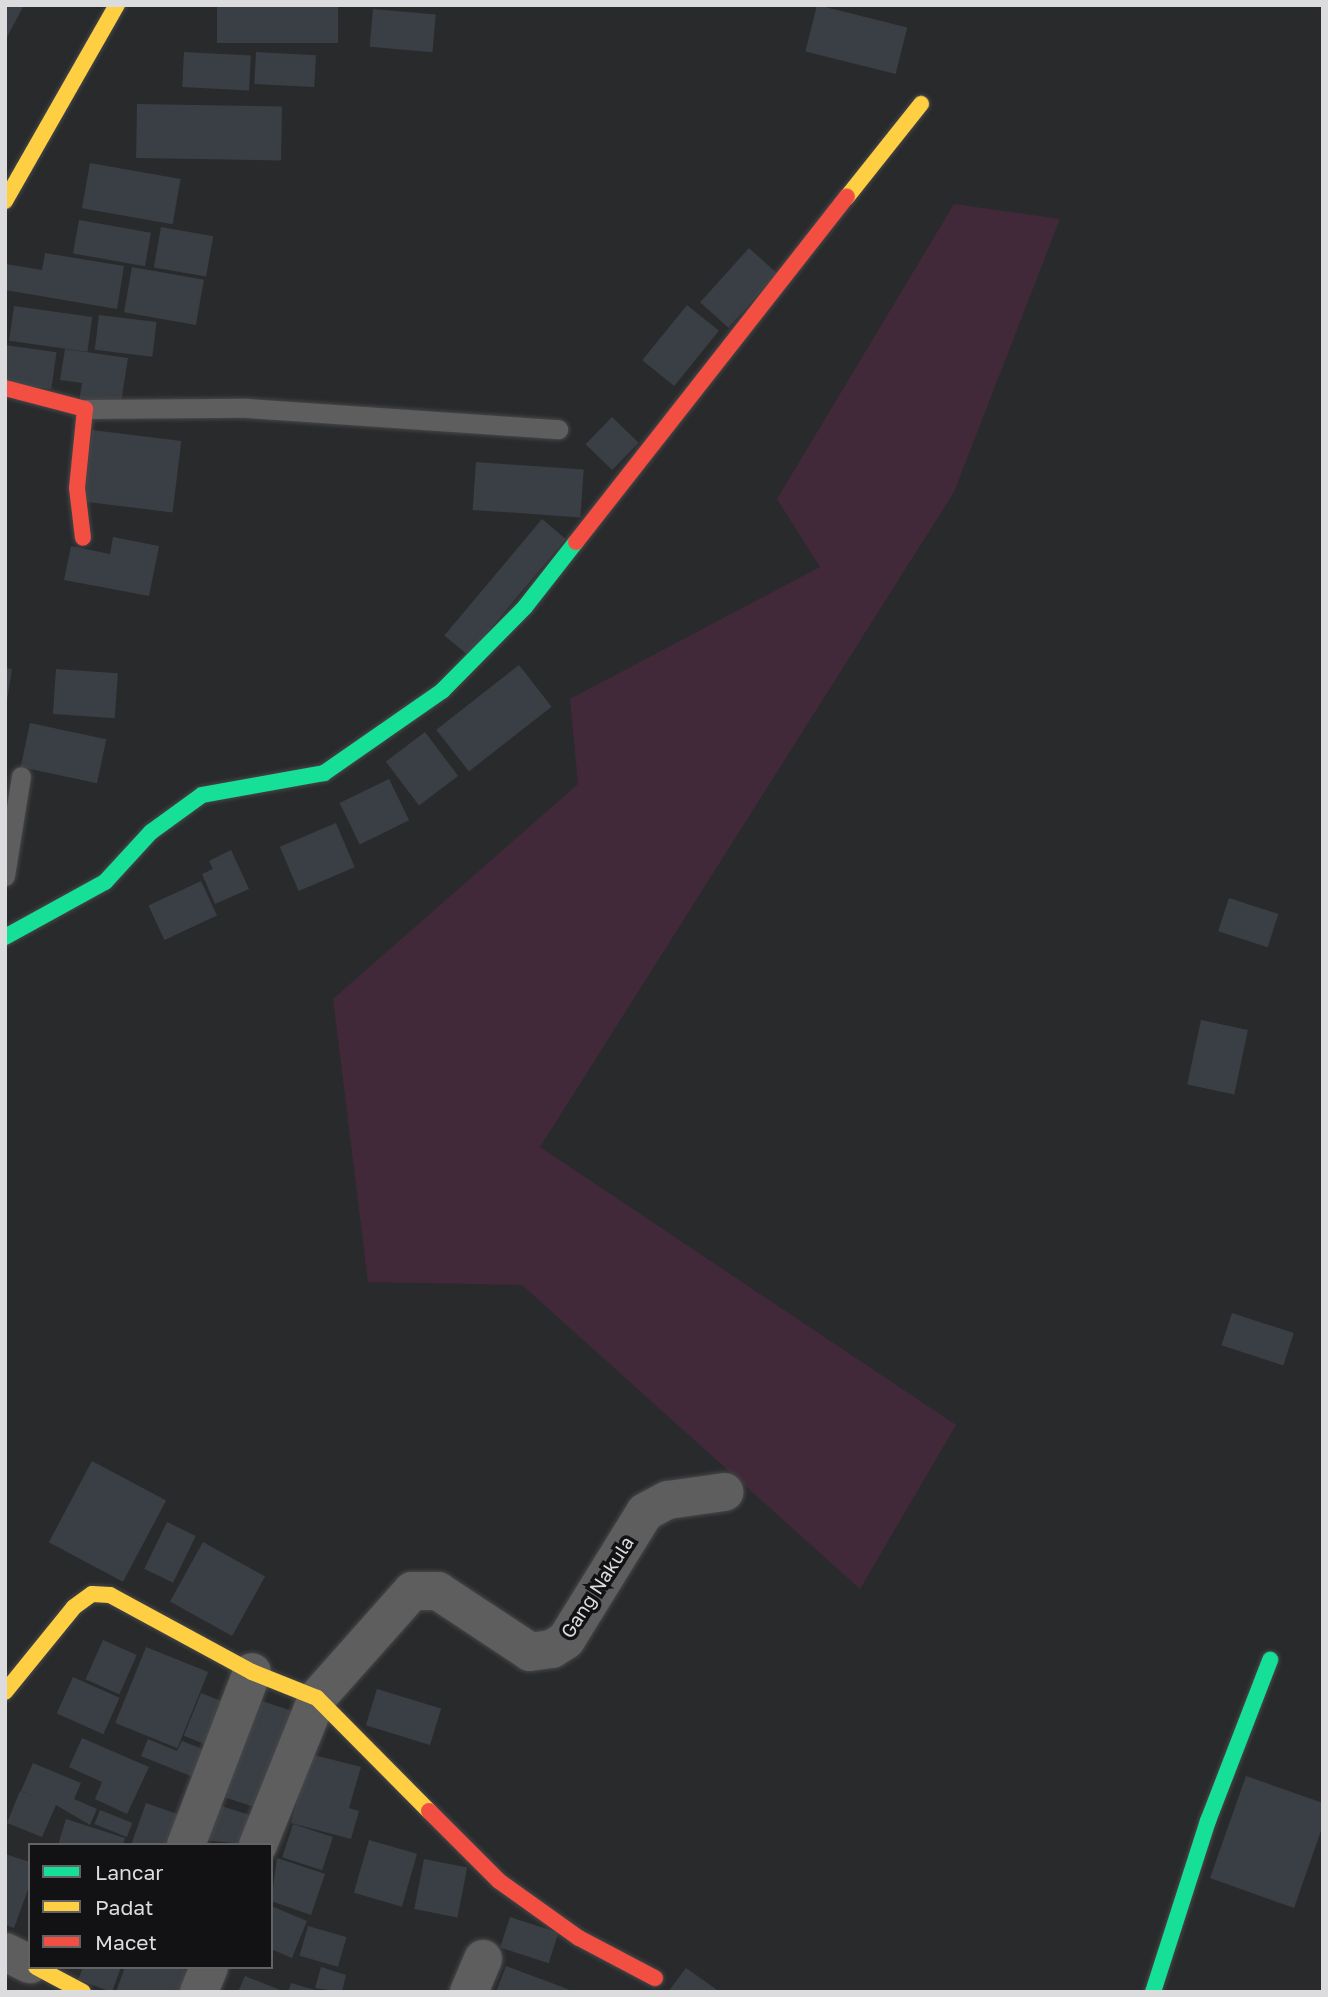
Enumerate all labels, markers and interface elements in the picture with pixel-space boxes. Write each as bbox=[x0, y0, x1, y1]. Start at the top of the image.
street label: Gang Nakula bbox=[556, 1532, 638, 1642]
legend bbox=[28, 1843, 273, 1969]
text: Lancar bbox=[95, 1859, 163, 1885]
text: Padat bbox=[95, 1894, 153, 1920]
text: Macet bbox=[95, 1929, 157, 1955]

